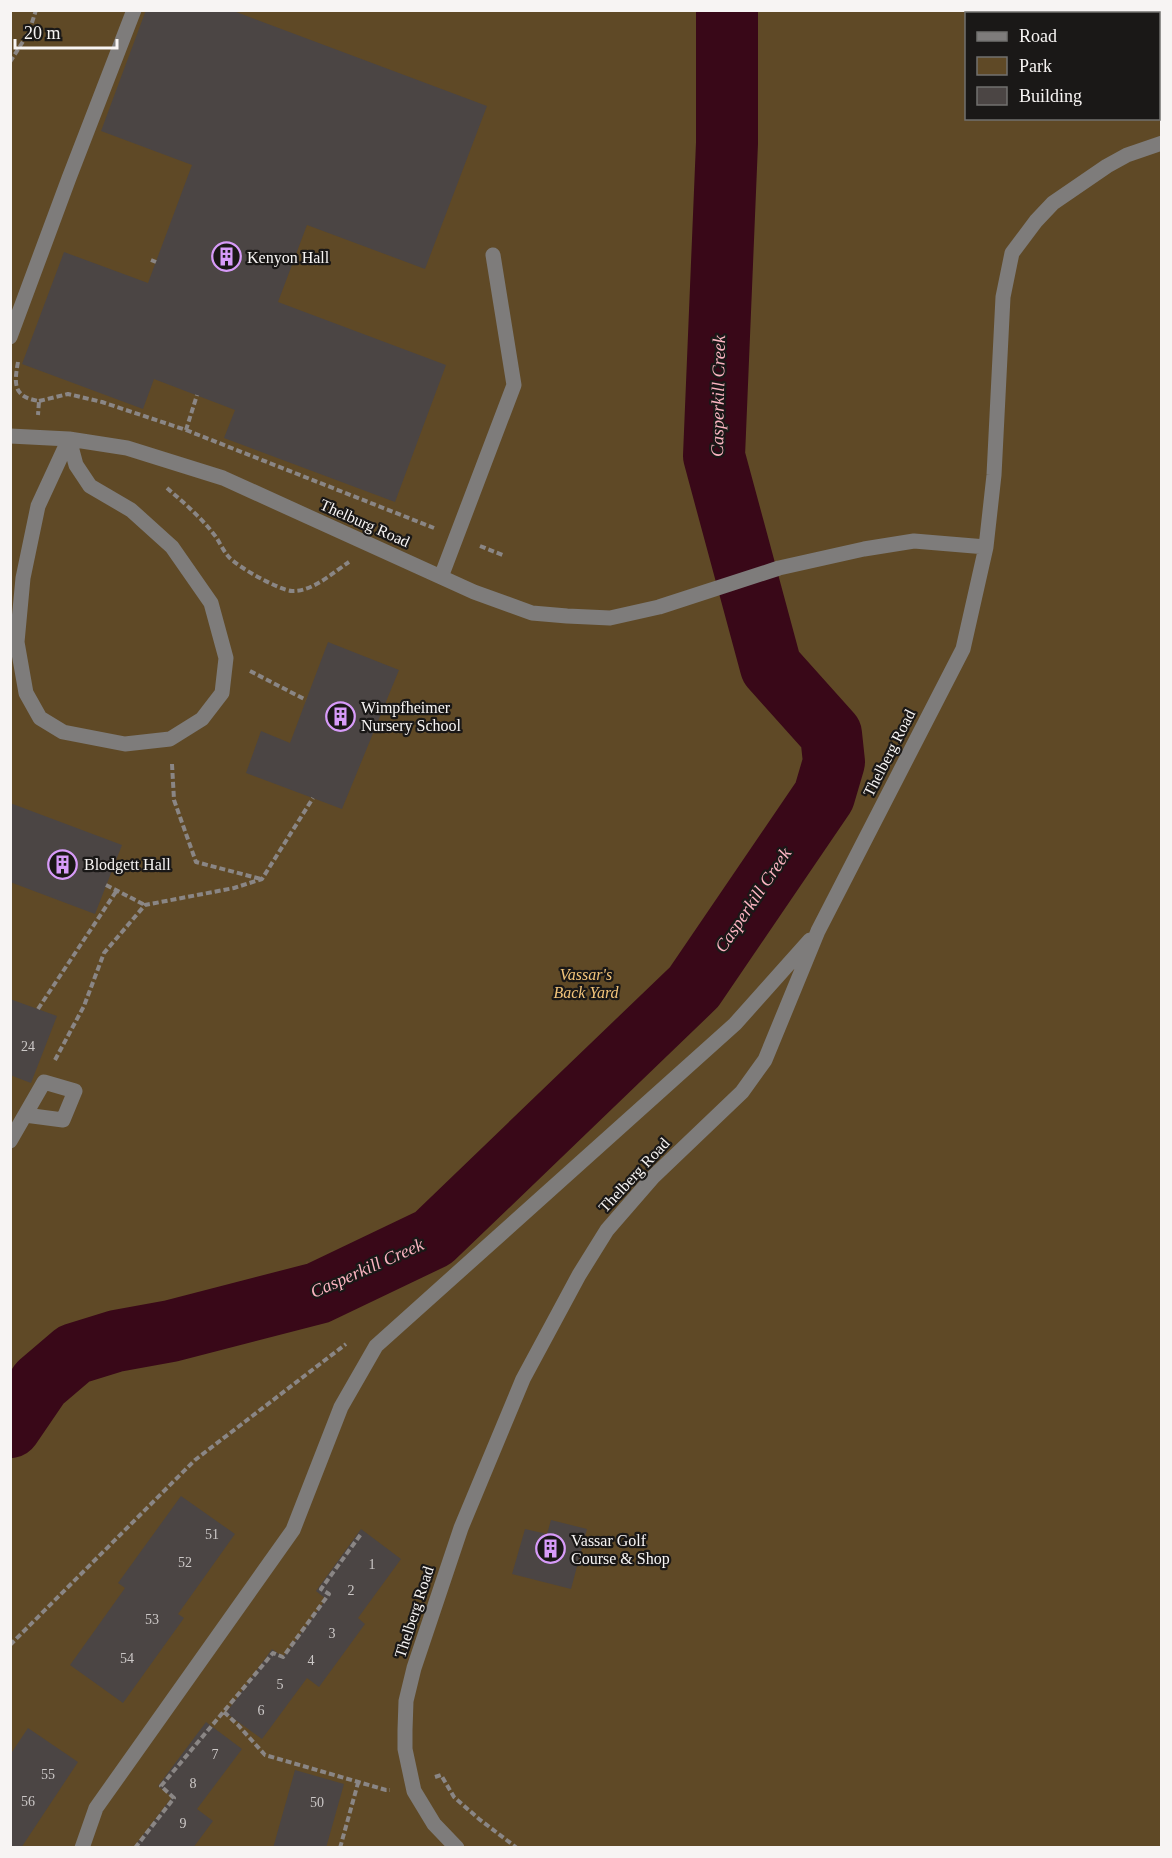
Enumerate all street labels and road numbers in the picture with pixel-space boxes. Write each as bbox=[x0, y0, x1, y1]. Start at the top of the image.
street label: Thelburg Road bbox=[317, 496, 412, 551]
street label: Thelberg Road bbox=[860, 707, 919, 800]
street label: Thelberg Road bbox=[595, 1134, 673, 1216]
street label: Thelberg Road bbox=[391, 1564, 438, 1660]

